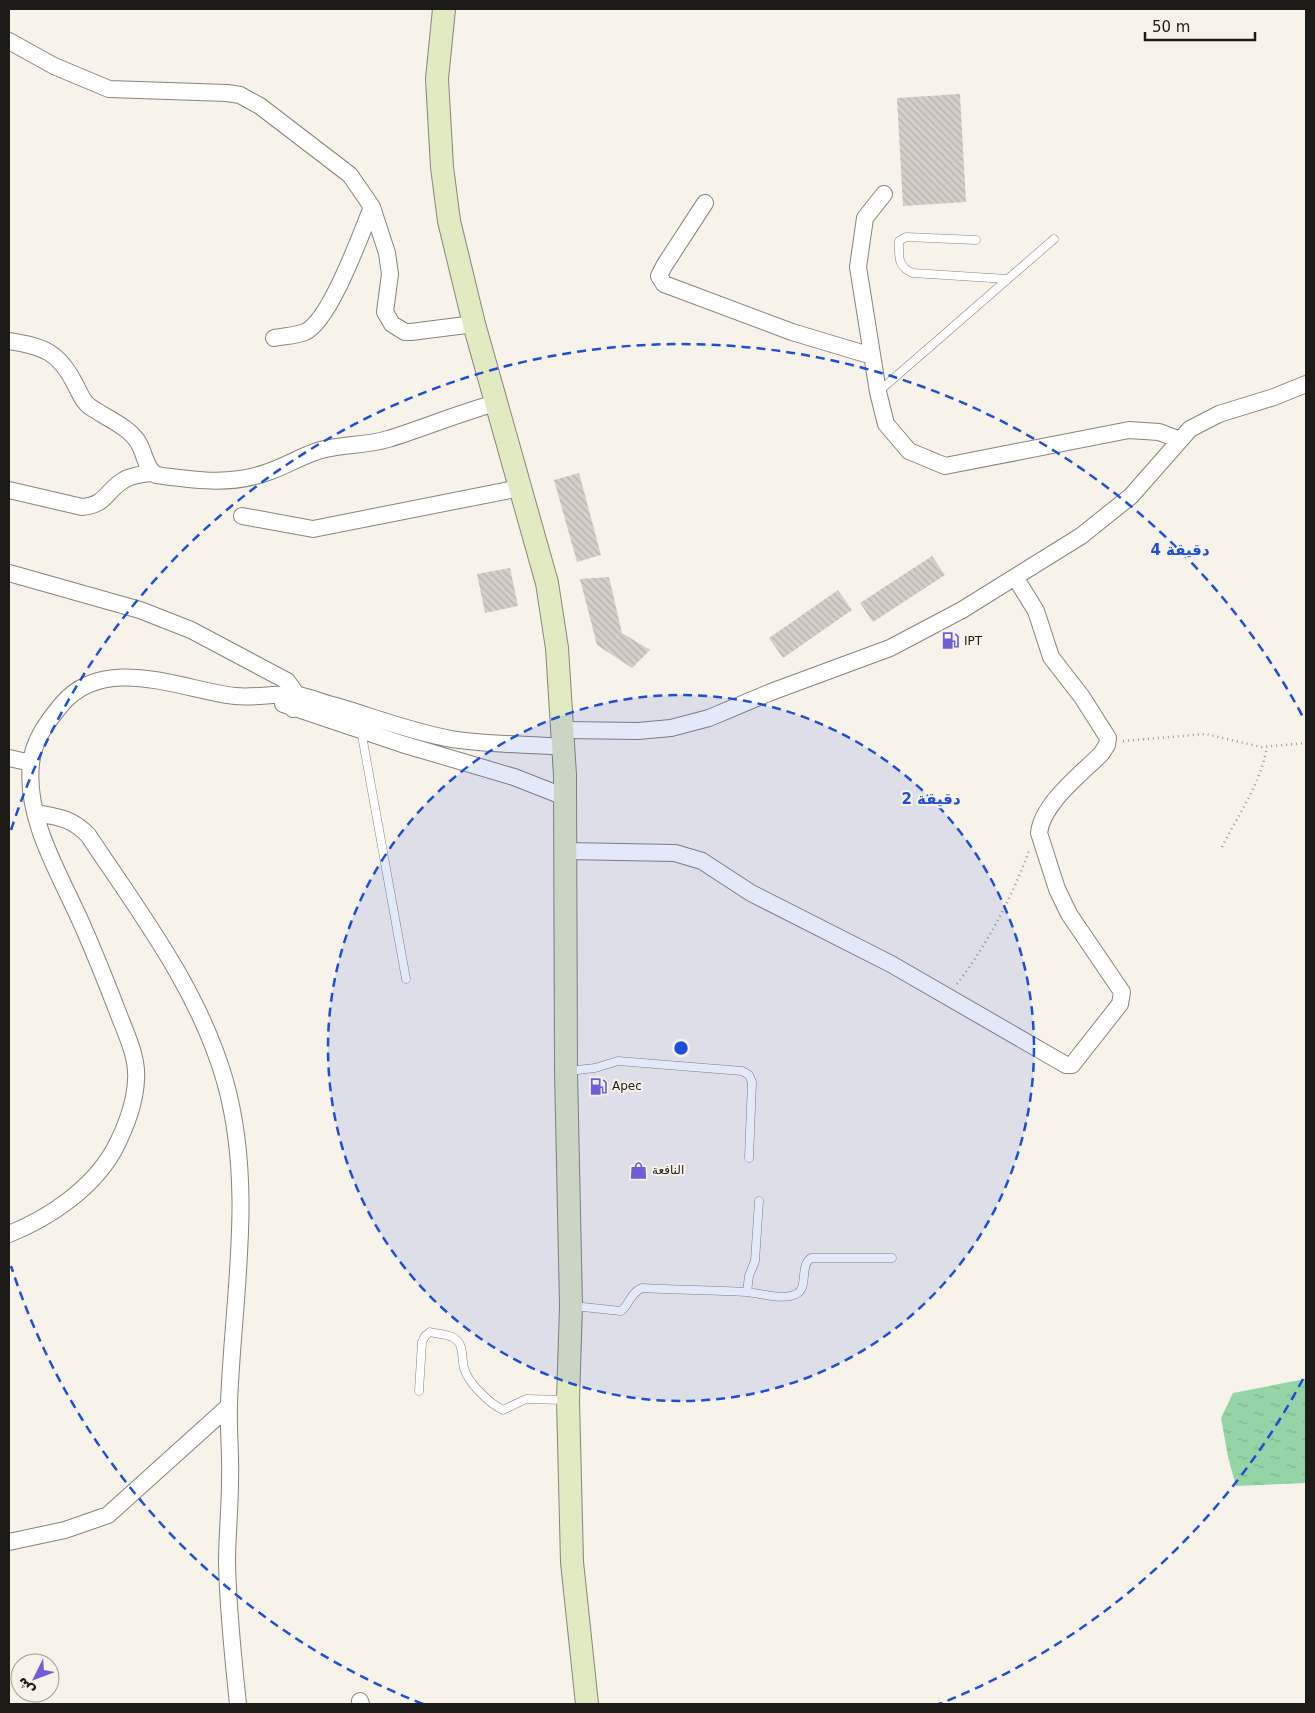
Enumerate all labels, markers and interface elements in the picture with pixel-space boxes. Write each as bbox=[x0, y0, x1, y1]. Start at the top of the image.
scale bar bbox=[1145, 10, 1255, 42]
text: 50 m bbox=[1152, 18, 1190, 36]
text: 4 دقيقة bbox=[1150, 541, 1210, 559]
fuel station icon: IPT bbox=[940, 631, 960, 651]
place label: IPT bbox=[964, 634, 983, 648]
text: 2 دقيقة bbox=[901, 790, 961, 808]
centre of rings bbox=[672, 1039, 690, 1057]
fuel station icon: Apec bbox=[588, 1076, 608, 1096]
place label: Apec bbox=[612, 1079, 642, 1093]
shop icon: النافعة bbox=[628, 1160, 648, 1180]
place label: النافعة bbox=[652, 1163, 684, 1177]
north arrow bbox=[10, 1653, 60, 1703]
text: ش bbox=[13, 1674, 38, 1699]

